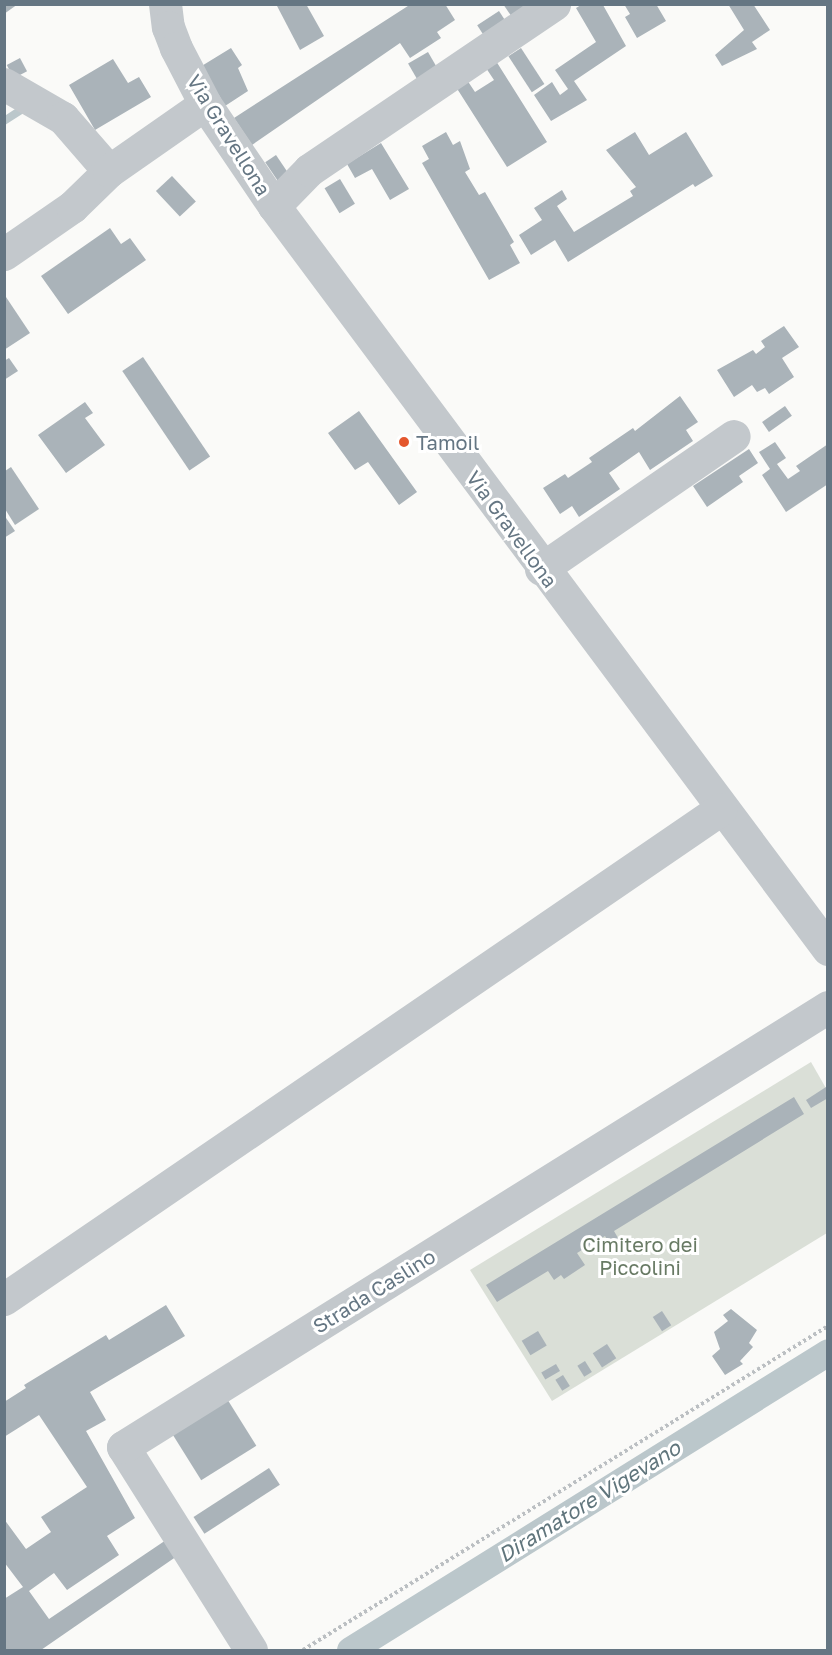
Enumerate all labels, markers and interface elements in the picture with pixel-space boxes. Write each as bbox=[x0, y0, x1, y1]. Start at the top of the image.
street label: Via Gravellona bbox=[182, 70, 276, 200]
place label: Tamoil bbox=[416, 430, 479, 454]
marker: Tamoil bbox=[397, 435, 411, 449]
street label: Via Gravellona bbox=[462, 466, 562, 592]
park label: Cimitero dei Piccolini bbox=[582, 1233, 698, 1280]
street label: Strada Caslino bbox=[309, 1244, 439, 1338]
water label: Diramatore Vigevano bbox=[493, 1435, 685, 1567]

